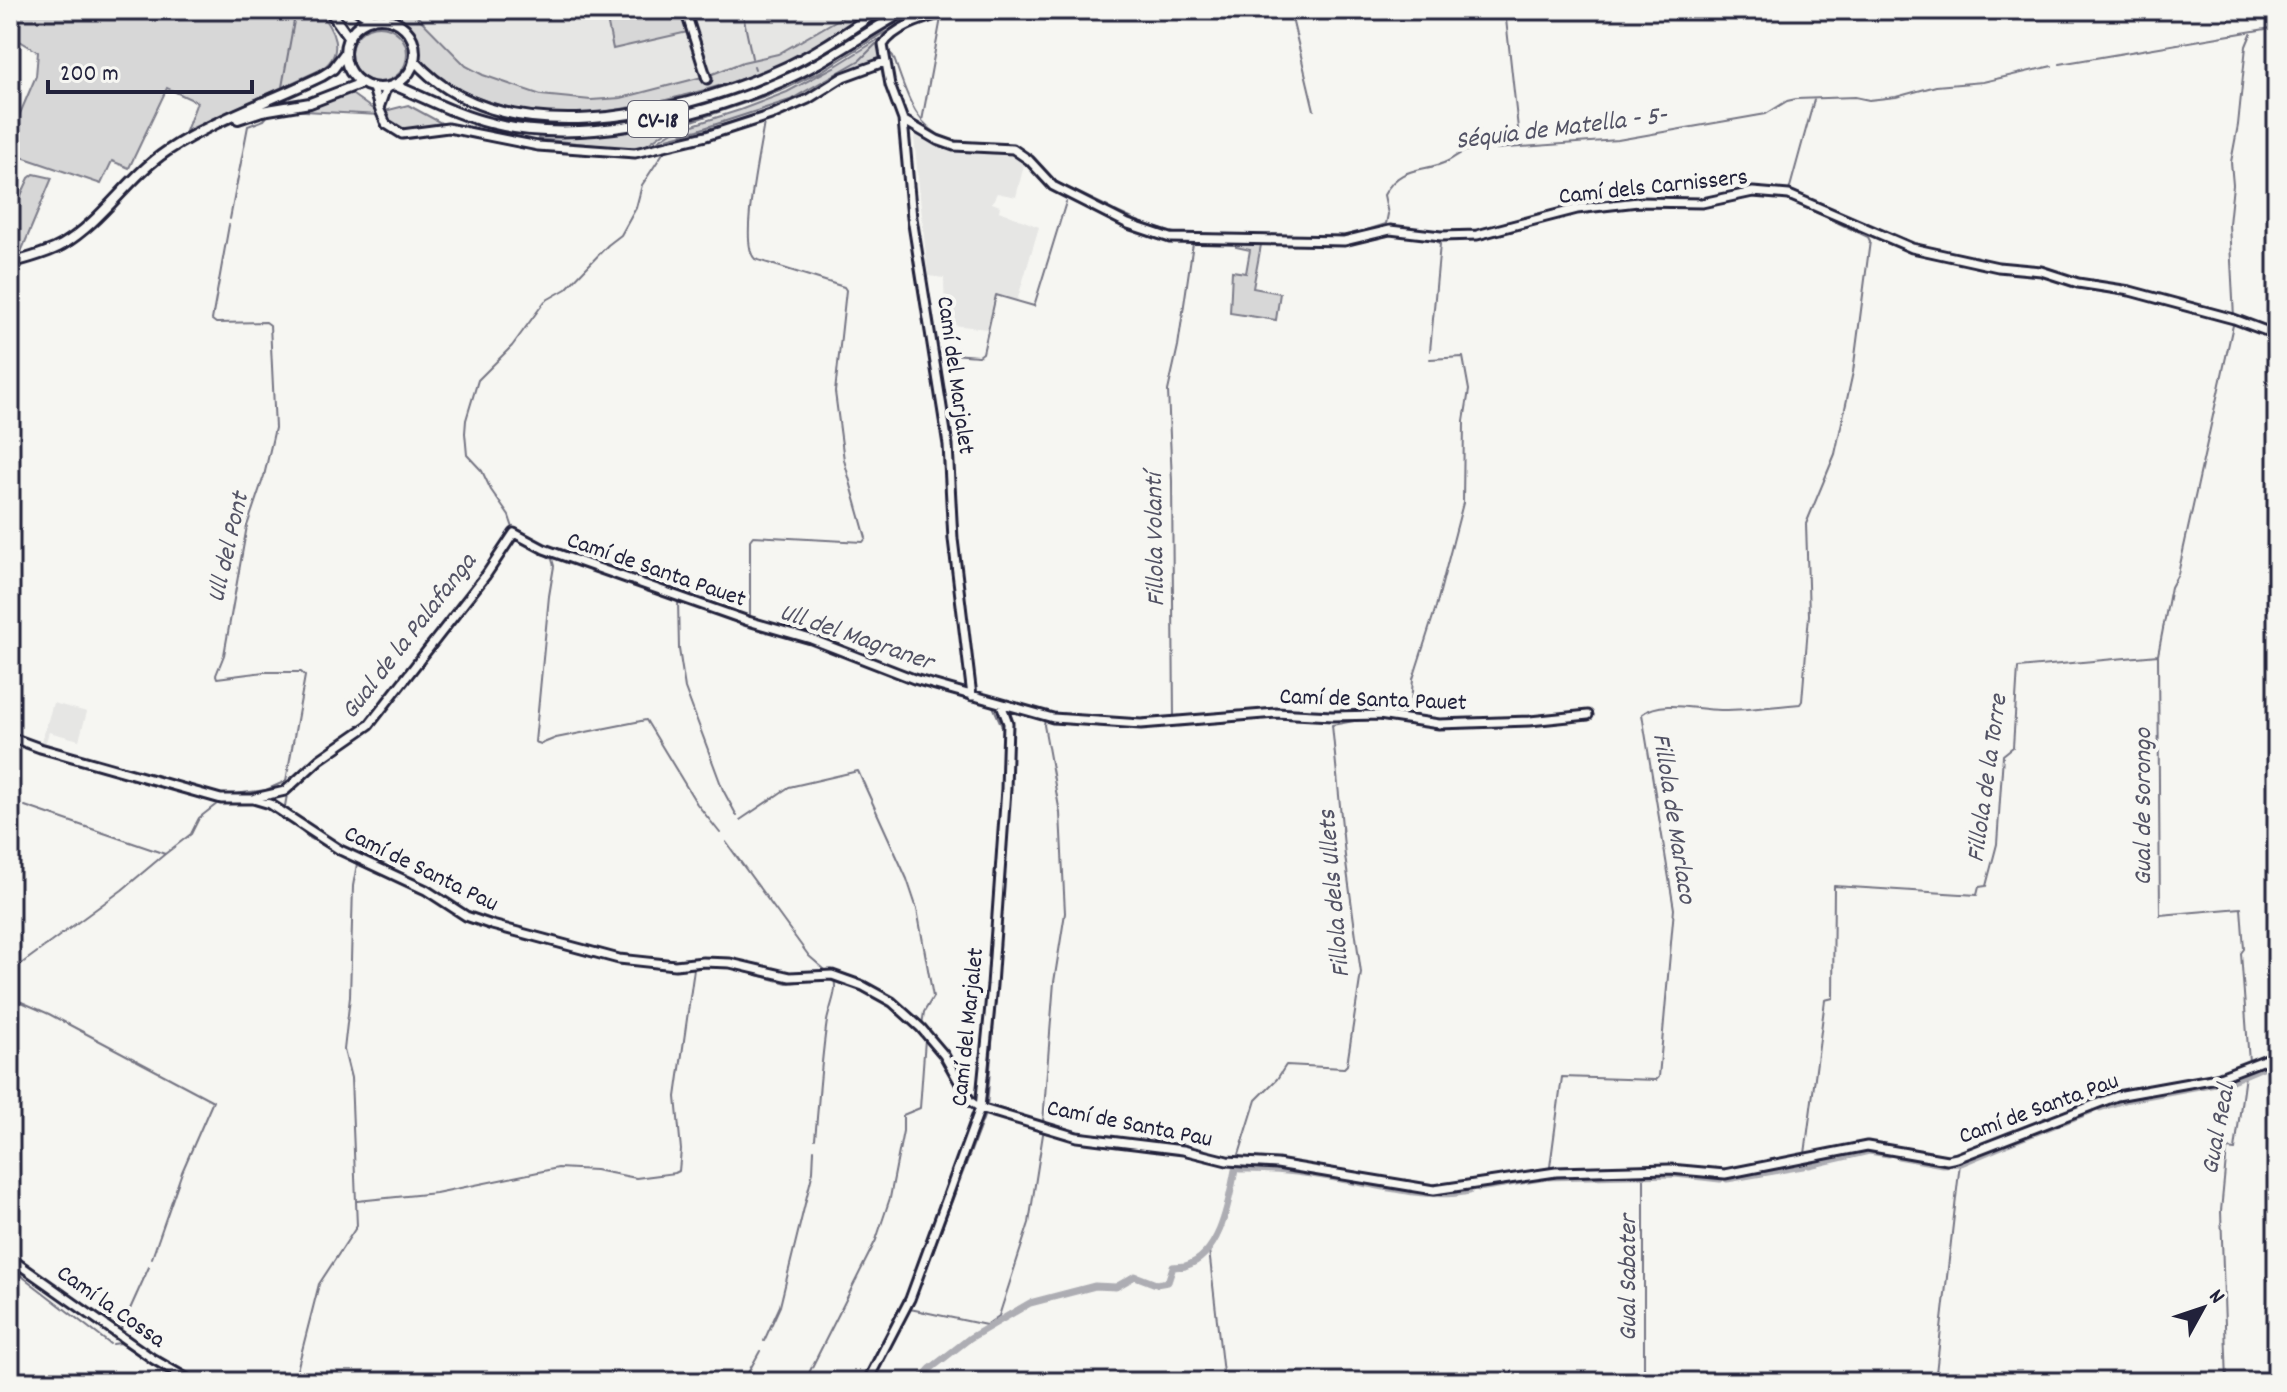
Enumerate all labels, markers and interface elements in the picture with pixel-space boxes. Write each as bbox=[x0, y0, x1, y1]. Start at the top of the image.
scale bar bbox=[48, 44, 252, 94]
text: 200 m bbox=[60, 58, 119, 92]
water label: Séquia de Matella - 5- bbox=[1454, 98, 1670, 161]
road number: CV-18 bbox=[628, 101, 688, 137]
street label: Camí dels Carnissers bbox=[1557, 161, 1750, 215]
street label: Camí del Marjalet bbox=[926, 294, 982, 457]
water label: Fillola Volantí bbox=[1137, 467, 1176, 607]
water label: Ull del Pont bbox=[199, 487, 261, 606]
street label: Camí de Santa Pauet bbox=[562, 524, 750, 617]
water label: Gual de la Palafanga bbox=[333, 545, 488, 728]
water label: Ull del Magraner bbox=[774, 595, 941, 683]
street label: Camí de Santa Pauet bbox=[1279, 681, 1467, 721]
water label: Fillola de la Torre bbox=[1958, 691, 2019, 865]
water label: Gual de Sorongo bbox=[2126, 727, 2163, 886]
water label: Fillola de Marlaco bbox=[1641, 731, 1704, 908]
water label: Fillola dels Ullets bbox=[1310, 807, 1361, 979]
street label: Camí de Santa Pau bbox=[338, 818, 504, 922]
street label: Camí del Marjalet bbox=[944, 946, 994, 1108]
street label: Camí de Santa Pau bbox=[1954, 1065, 2124, 1154]
water label: Gual Real bbox=[2193, 1080, 2247, 1178]
street label: Camí de Santa Pau bbox=[1044, 1092, 1215, 1158]
water label: Gual Sabater bbox=[1611, 1211, 1648, 1341]
street label: Camí la Cossa bbox=[49, 1257, 172, 1358]
north arrow bbox=[2163, 1268, 2243, 1348]
text: N bbox=[2200, 1283, 2231, 1312]

